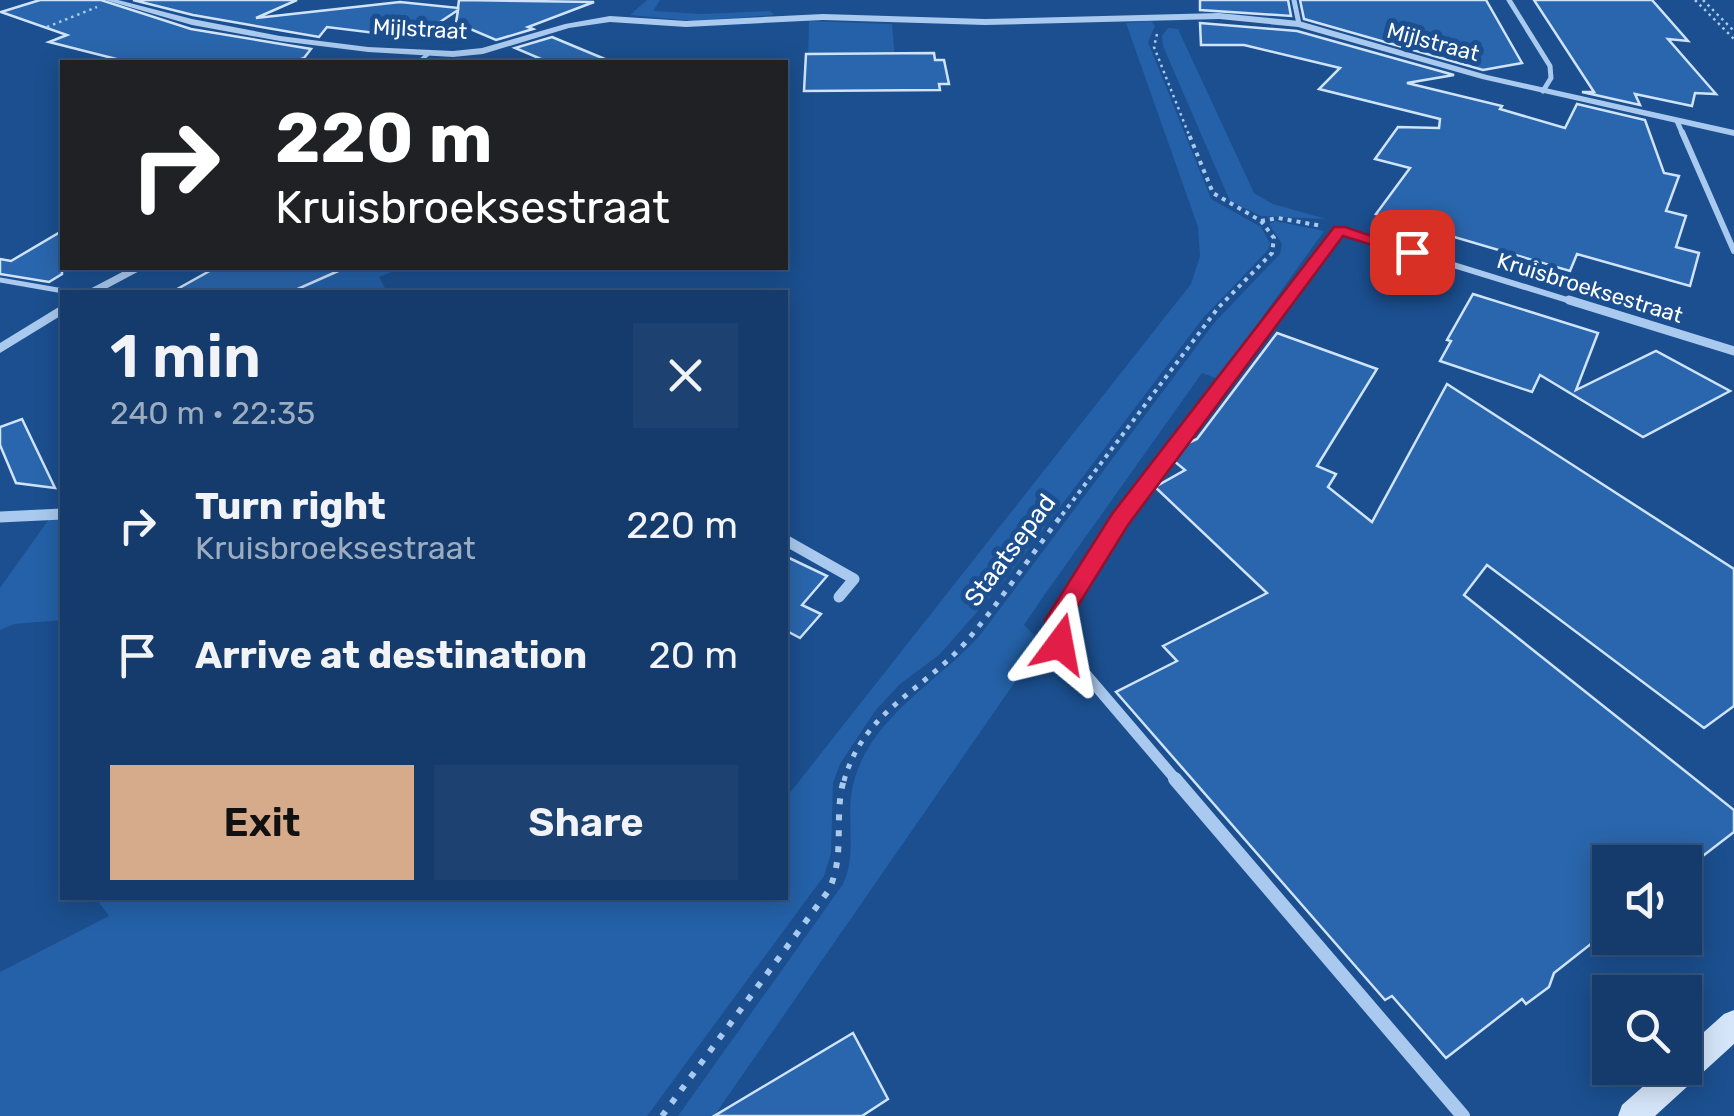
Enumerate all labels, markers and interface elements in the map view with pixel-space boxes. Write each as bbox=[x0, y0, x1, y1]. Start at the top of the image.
street label: Mijlstraat bbox=[372, 13, 468, 45]
street label: Mijlstraat bbox=[1384, 17, 1483, 67]
text: 220 m bbox=[275, 97, 493, 180]
icon: right bbox=[110, 100, 240, 230]
text: Kruisbroeksestraat bbox=[275, 181, 670, 234]
pin bbox=[1370, 210, 1455, 295]
icon: arrive bbox=[1385, 225, 1440, 280]
street label: Kruisbroeksestraat bbox=[1494, 247, 1687, 329]
text: 1 min bbox=[110, 321, 261, 392]
button: close bbox=[633, 323, 738, 428]
text: 240 m · 22:35 bbox=[110, 394, 315, 432]
text: Turn right bbox=[195, 483, 386, 529]
street label: Staatsepad bbox=[958, 488, 1062, 612]
icon: right bbox=[110, 498, 165, 553]
text: 220 m bbox=[626, 502, 738, 548]
text: Kruisbroeksestraat bbox=[195, 529, 476, 567]
position arrow bbox=[1008, 592, 1112, 696]
icon: arrive bbox=[110, 628, 165, 683]
text: Arrive at destination bbox=[195, 632, 587, 678]
text: 20 m bbox=[648, 632, 738, 678]
button: Exit bbox=[110, 765, 414, 880]
button: Share bbox=[434, 765, 738, 880]
map controls bbox=[1592, 845, 1702, 1085]
button: sound bbox=[1592, 845, 1702, 955]
button: search bbox=[1592, 975, 1702, 1085]

